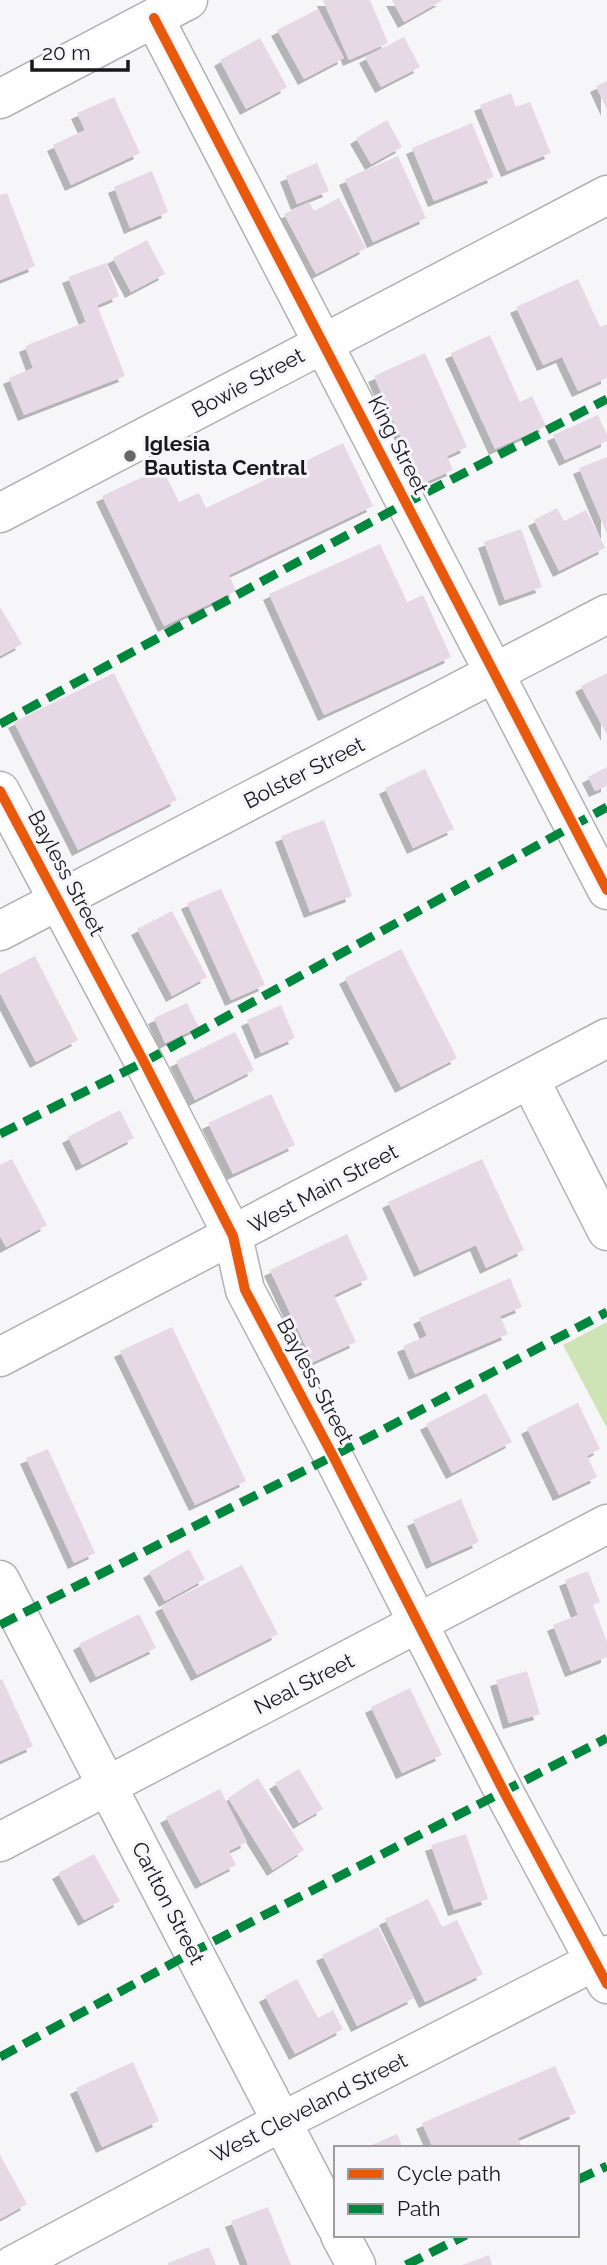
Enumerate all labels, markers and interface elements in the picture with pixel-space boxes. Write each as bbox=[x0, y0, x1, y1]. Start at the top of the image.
scale bar bbox=[32, 28, 128, 72]
text: 20 m bbox=[42, 40, 90, 65]
street label: Bowie Street bbox=[187, 342, 308, 423]
street label: King Street bbox=[363, 391, 434, 498]
place label: Iglesia Bautista Central bbox=[144, 431, 307, 480]
marker: Iglesia Bautista Central bbox=[122, 448, 138, 464]
street label: Bolster Street bbox=[239, 731, 368, 814]
street label: Bayless Street bbox=[23, 806, 110, 940]
street label: West Main Street bbox=[244, 1139, 402, 1238]
street label: Bayless Street bbox=[272, 1314, 359, 1448]
street label: Neal Street bbox=[250, 1648, 358, 1719]
street label: Carlton Street bbox=[127, 1837, 210, 1968]
street label: West Cleveland Street bbox=[207, 2047, 411, 2168]
legend bbox=[334, 2146, 579, 2237]
text: Cycle path bbox=[397, 2161, 501, 2186]
text: Path bbox=[397, 2196, 441, 2221]

